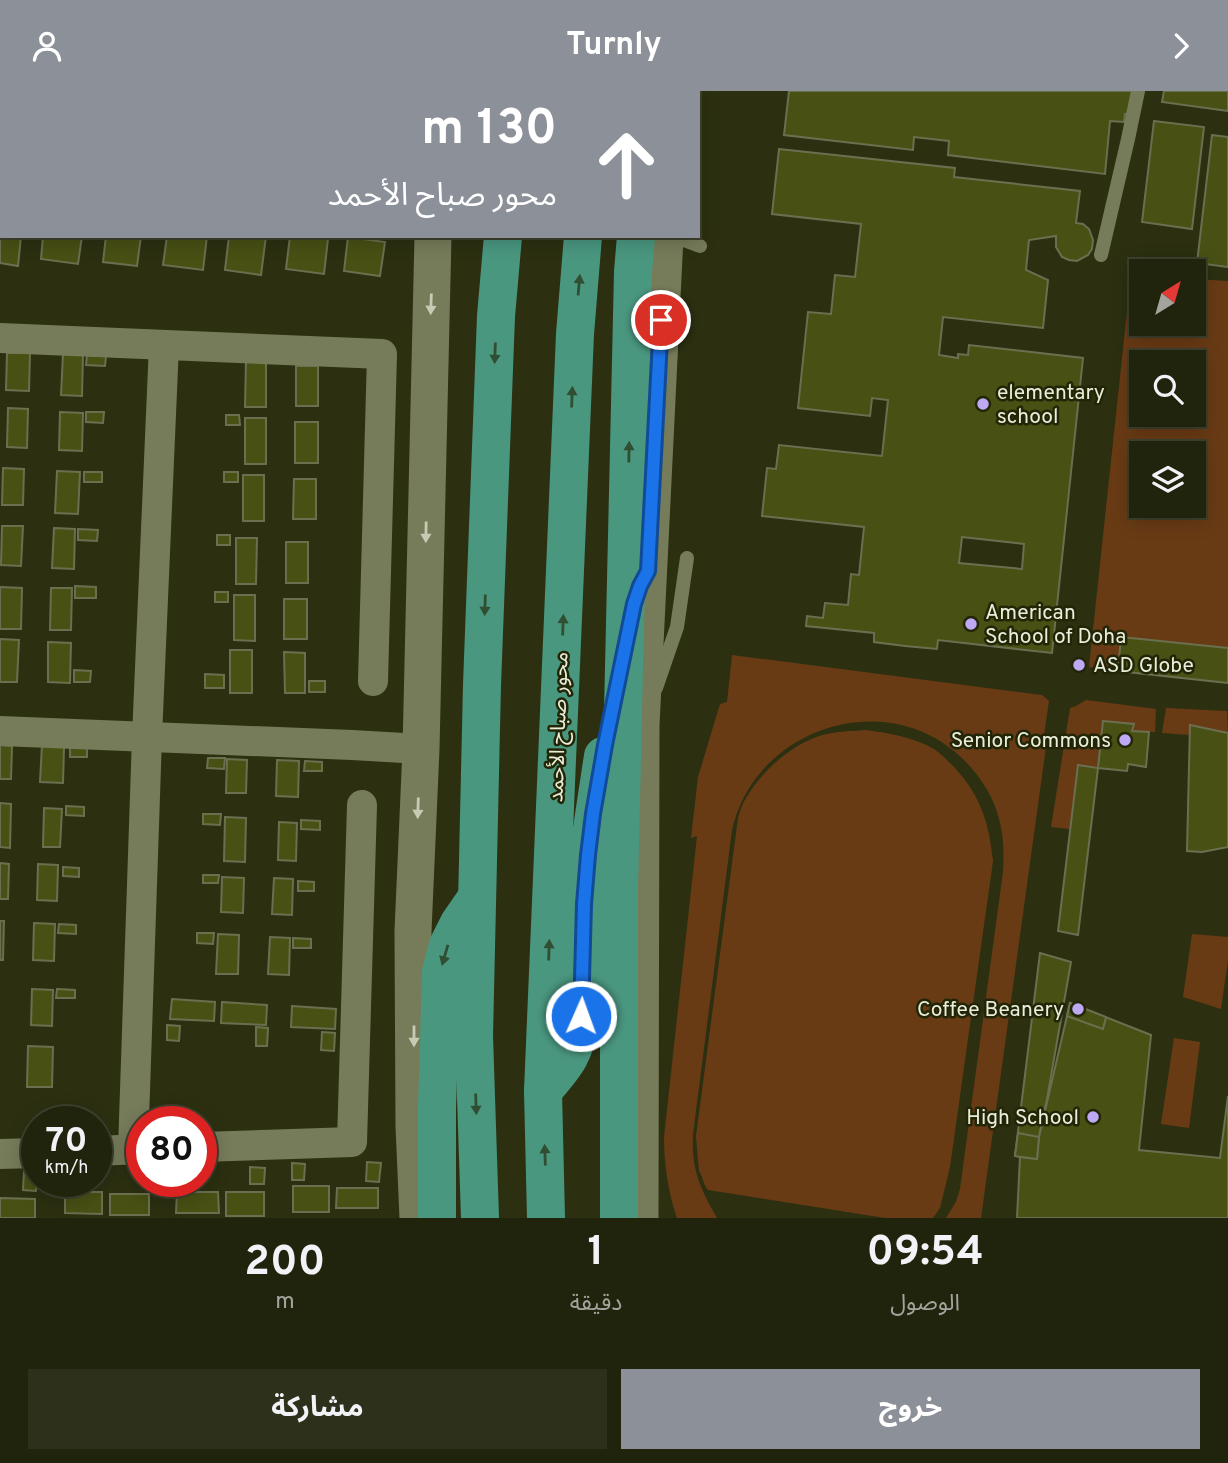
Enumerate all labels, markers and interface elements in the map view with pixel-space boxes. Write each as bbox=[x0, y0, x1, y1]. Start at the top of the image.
text: Turnly bbox=[566, 26, 662, 66]
icon: person bbox=[28, 27, 66, 65]
icon: forward bbox=[1162, 27, 1200, 65]
text: 130 m bbox=[421, 100, 557, 162]
icon: ahead bbox=[581, 119, 672, 210]
text: محور صباح الأحمد bbox=[328, 177, 557, 217]
north arrow bbox=[1129, 259, 1206, 336]
map controls bbox=[1129, 259, 1206, 518]
one-way arrow bbox=[574, 274, 585, 296]
pin bbox=[631, 290, 691, 350]
one-way arrow bbox=[425, 294, 437, 316]
icon: arrive bbox=[642, 301, 680, 339]
one-way arrow bbox=[489, 342, 500, 364]
button: search bbox=[1129, 350, 1206, 427]
place label: elementary school bbox=[997, 380, 1105, 431]
one-way arrow bbox=[566, 386, 577, 408]
marker: elementary school bbox=[975, 396, 991, 412]
one-way arrow bbox=[623, 441, 635, 463]
button: layers bbox=[1129, 441, 1206, 518]
one-way arrow bbox=[420, 521, 431, 543]
one-way arrow bbox=[480, 594, 491, 616]
place label: American School of Doha bbox=[985, 600, 1126, 651]
one-way arrow bbox=[557, 613, 568, 635]
marker: American School of Doha bbox=[963, 616, 979, 632]
street label: محور صباح الأحمد bbox=[543, 651, 576, 803]
place label: ASD Globe bbox=[1093, 653, 1194, 680]
marker: ASD Globe bbox=[1071, 657, 1087, 673]
place label: Senior Commons bbox=[951, 728, 1111, 755]
marker: Senior Commons bbox=[1117, 732, 1133, 748]
one-way arrow bbox=[413, 798, 424, 820]
one-way arrow bbox=[544, 939, 555, 961]
one-way arrow bbox=[440, 945, 450, 966]
position arrow bbox=[544, 979, 618, 1053]
place label: Coffee Beanery bbox=[917, 997, 1064, 1024]
marker: Coffee Beanery bbox=[1070, 1001, 1086, 1017]
one-way arrow bbox=[408, 1025, 420, 1047]
one-way arrow bbox=[471, 1093, 482, 1115]
place label: High School bbox=[966, 1105, 1079, 1132]
speed limit sign: 80 bbox=[126, 1106, 217, 1197]
marker: High School bbox=[1085, 1109, 1101, 1125]
text: 70 bbox=[46, 1120, 87, 1164]
one-way arrow bbox=[539, 1143, 550, 1165]
text: km/h bbox=[45, 1157, 88, 1180]
text: 1 bbox=[588, 1227, 604, 1280]
text: 09:54 bbox=[867, 1227, 984, 1280]
text: 200 bbox=[244, 1237, 325, 1290]
text: m bbox=[275, 1288, 295, 1317]
text: دقيقة bbox=[570, 1290, 622, 1319]
text: الوصول bbox=[890, 1290, 960, 1319]
button: مشاركة bbox=[28, 1369, 607, 1449]
button: خروج bbox=[621, 1369, 1200, 1449]

